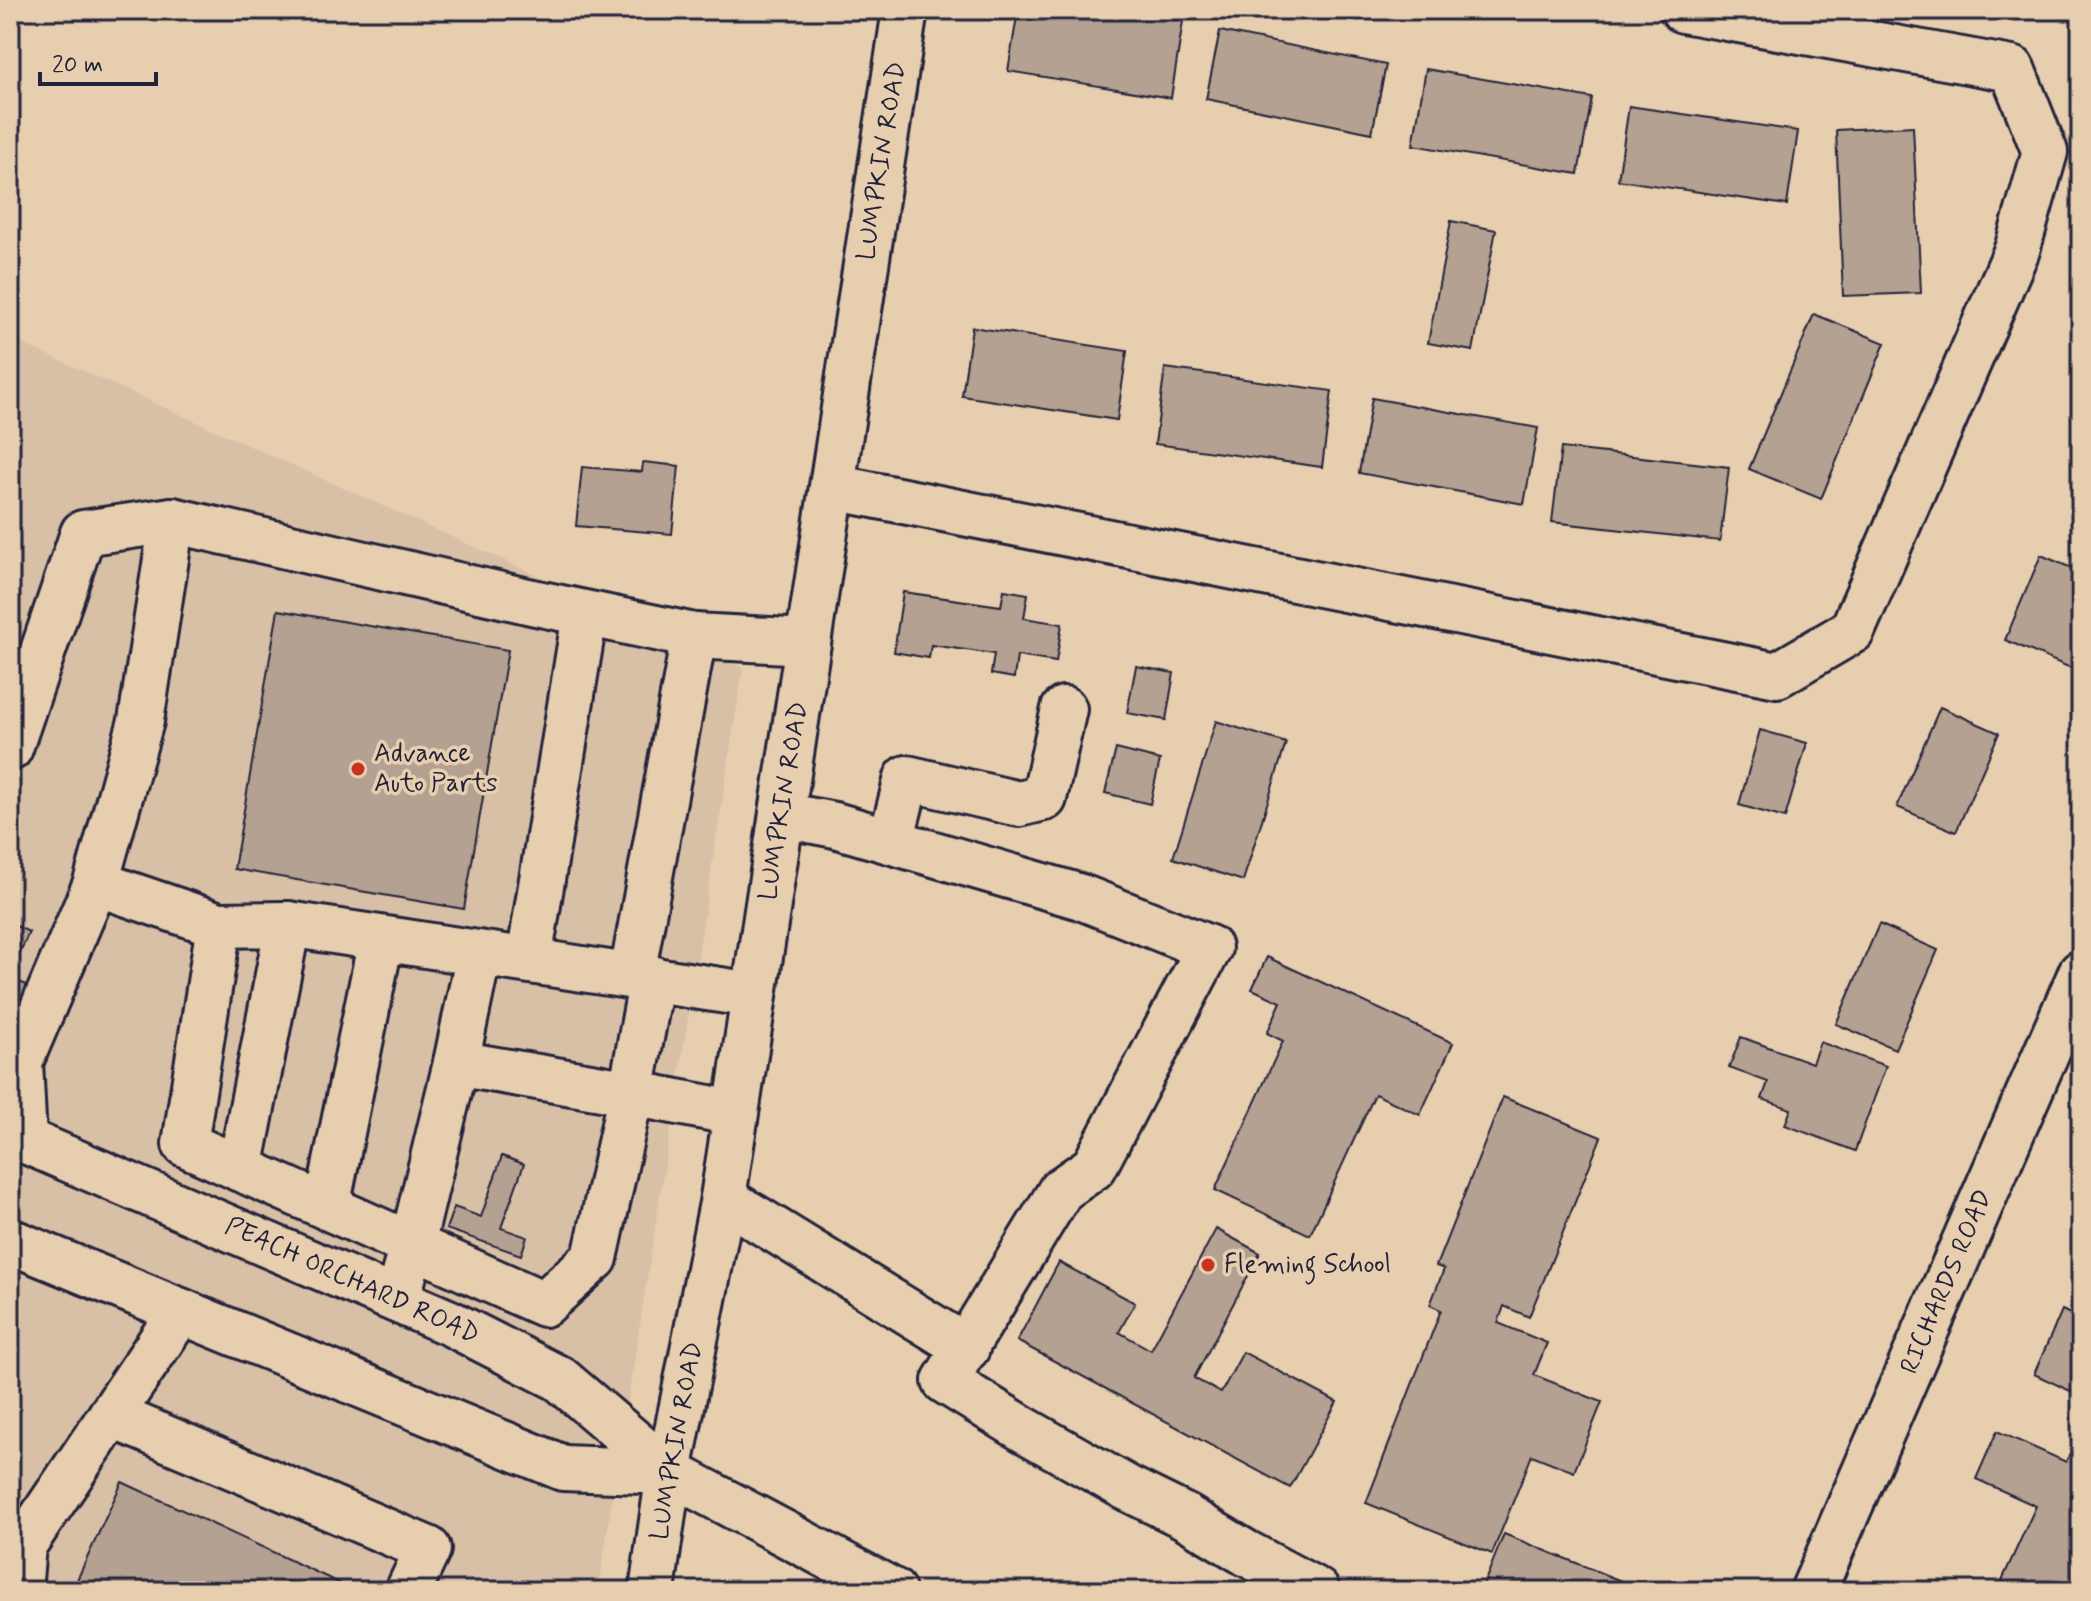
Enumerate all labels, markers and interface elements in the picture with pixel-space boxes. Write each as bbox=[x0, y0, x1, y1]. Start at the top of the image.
scale bar bbox=[40, 36, 156, 86]
text: 20 m bbox=[52, 50, 103, 81]
street label: LUMPKIN ROAD bbox=[850, 59, 914, 263]
street label: LUMPKIN ROAD bbox=[752, 699, 816, 903]
place label: Advance Auto Parts bbox=[374, 737, 498, 801]
marker: Advance Auto Parts bbox=[349, 760, 367, 778]
street label: RICHARDS ROAD bbox=[1893, 1185, 2001, 1379]
street label: PEACH ORCHARD ROAD bbox=[220, 1210, 484, 1352]
place label: Fleming School bbox=[1224, 1248, 1391, 1285]
marker: Fleming School bbox=[1199, 1256, 1217, 1274]
street label: LUMPKIN ROAD bbox=[643, 1339, 711, 1543]

